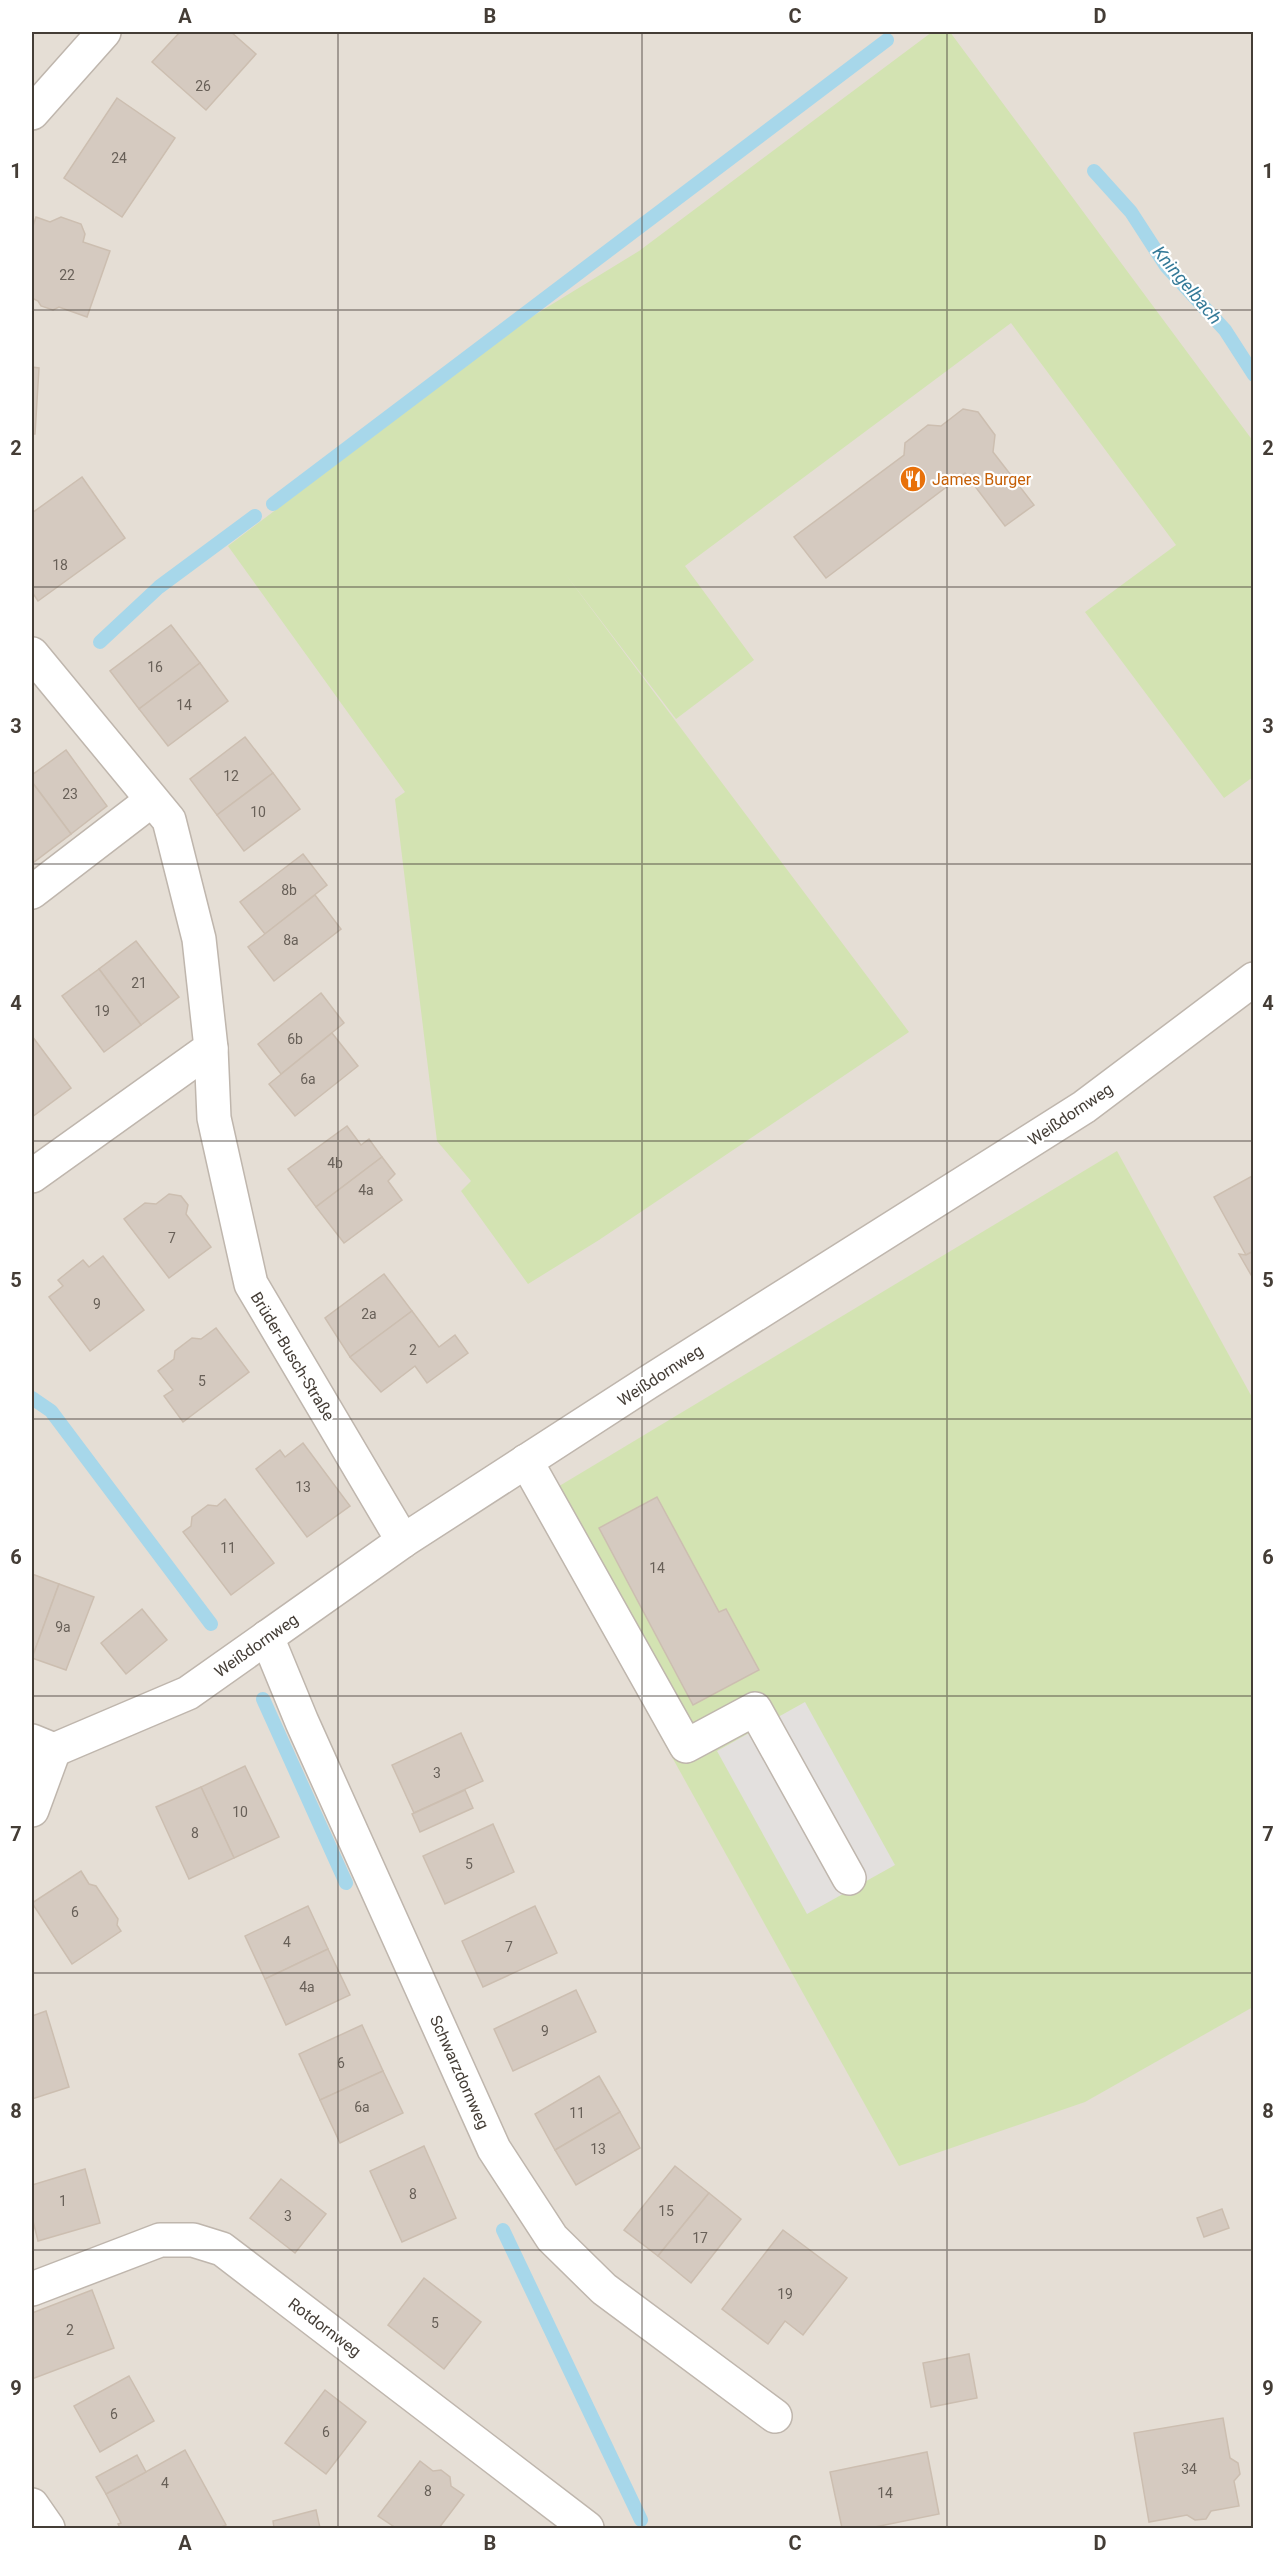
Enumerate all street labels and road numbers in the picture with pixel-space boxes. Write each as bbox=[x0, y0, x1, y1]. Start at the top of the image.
street label: Weißdornweg bbox=[1024, 1079, 1116, 1150]
street label: Brüder-Busch-Straße bbox=[247, 1288, 339, 1424]
street label: Weißdornweg bbox=[614, 1341, 706, 1410]
street label: Weißdornweg bbox=[211, 1610, 302, 1681]
street label: Schwarzdornweg bbox=[426, 2012, 493, 2132]
street label: Rotdornweg bbox=[285, 2294, 365, 2361]

